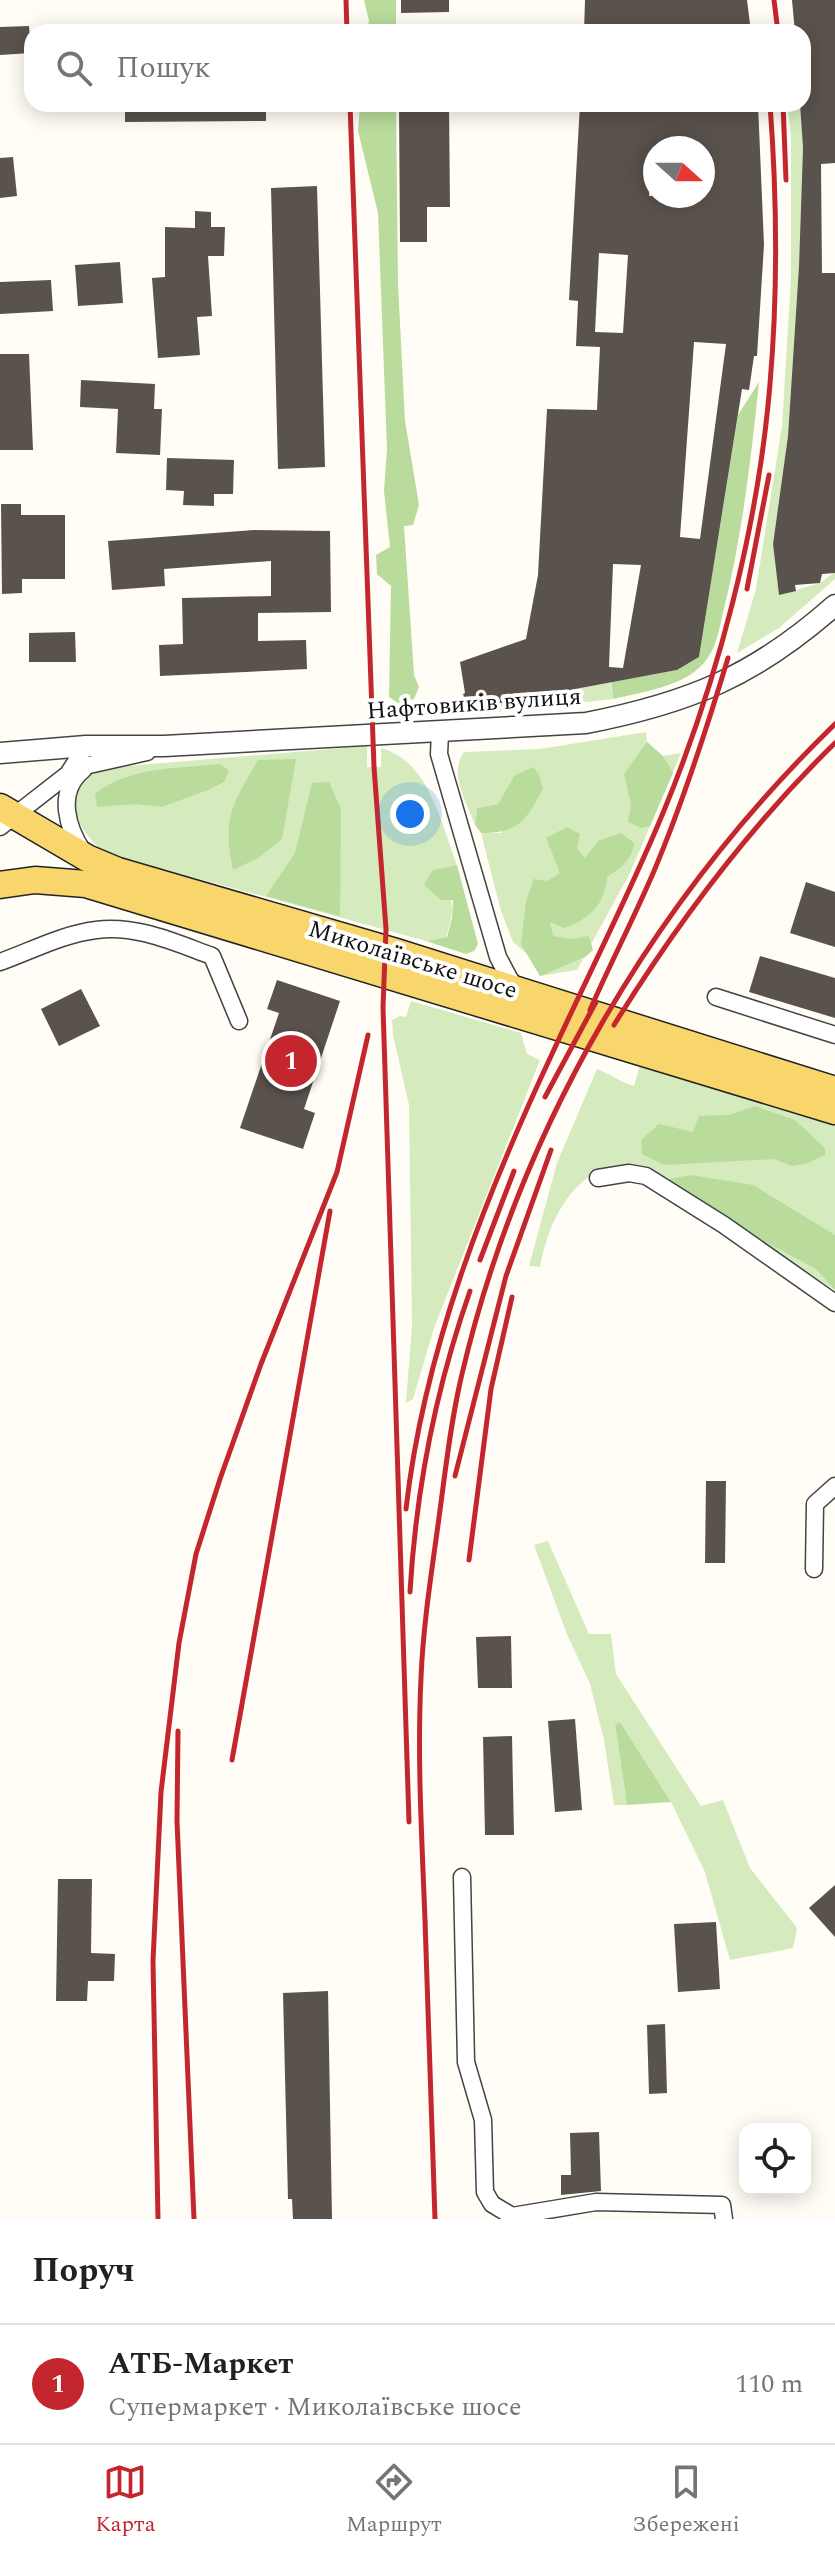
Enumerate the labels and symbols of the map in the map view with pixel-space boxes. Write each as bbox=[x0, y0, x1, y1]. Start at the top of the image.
north arrow bbox=[643, 136, 715, 208]
street label: Нафтовиків вулиця bbox=[366, 679, 583, 729]
your location bbox=[390, 794, 430, 834]
street label: Миколаївське шосе bbox=[304, 911, 522, 1009]
pin: 1 bbox=[265, 1031, 317, 1091]

